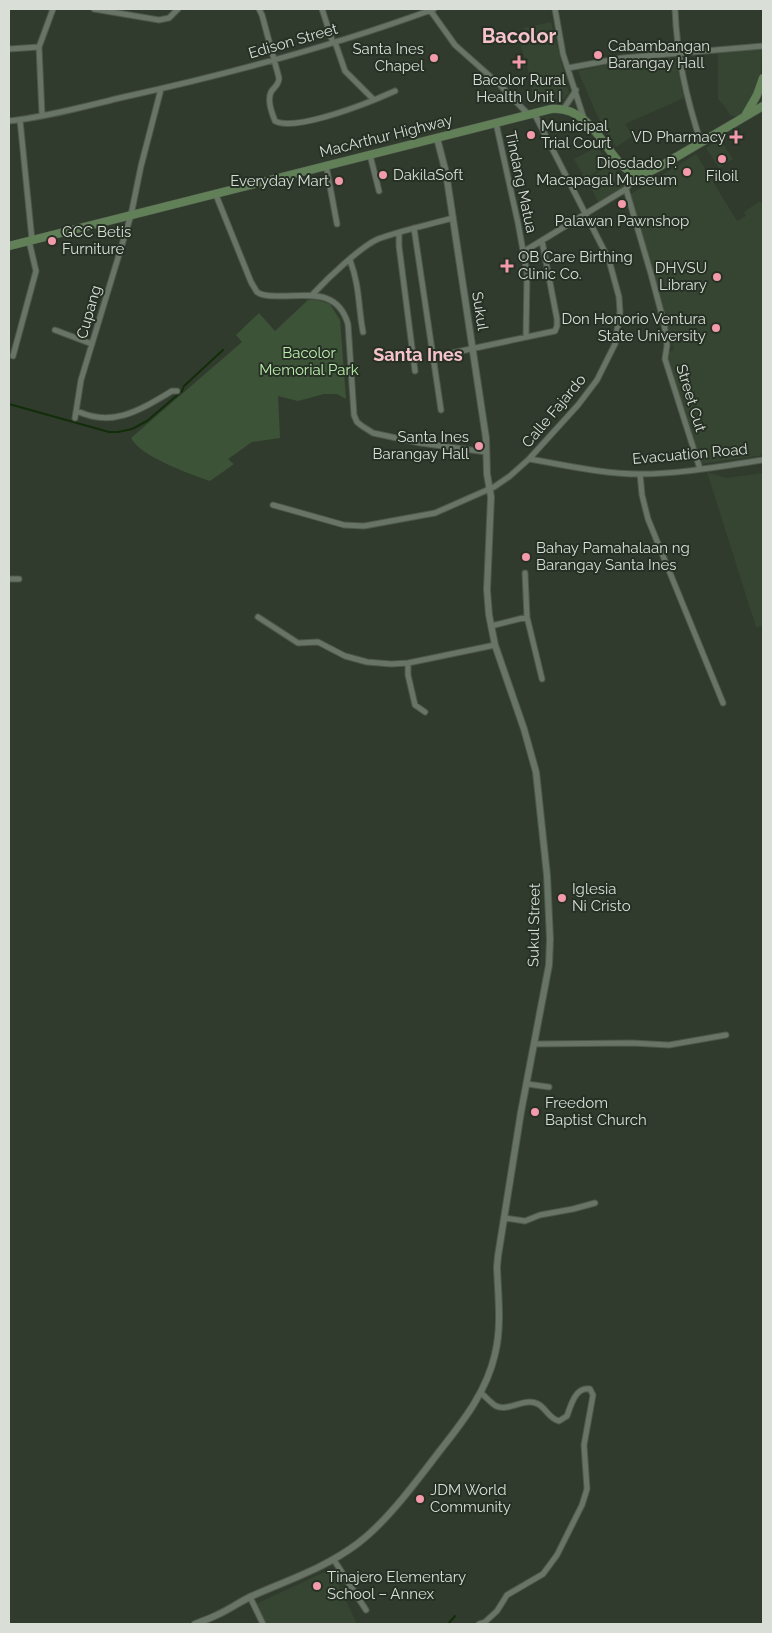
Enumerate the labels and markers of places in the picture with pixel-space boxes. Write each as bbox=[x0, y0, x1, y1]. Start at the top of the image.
place label: Cabambangan Barangay Hall bbox=[608, 37, 710, 72]
place label: Santa Ines Chapel bbox=[353, 40, 425, 75]
marker: Cabambangan Barangay Hall bbox=[592, 49, 604, 61]
marker: Santa Ines Chapel bbox=[428, 52, 440, 64]
marker: Bacolor Rural Health Unit I bbox=[512, 55, 526, 69]
place label: Bacolor Rural Health Unit I bbox=[472, 71, 566, 106]
place label: Municipal Trial Court bbox=[541, 117, 611, 152]
place label: VD Pharmacy bbox=[632, 128, 726, 146]
marker: Municipal Trial Court bbox=[525, 129, 537, 141]
marker: VD Pharmacy bbox=[730, 131, 742, 143]
marker: Filoil bbox=[716, 153, 728, 165]
place label: Diosdado P. Macapagal Museum bbox=[536, 154, 677, 189]
place label: DakilaSoft bbox=[393, 166, 463, 184]
marker: Diosdado P. Macapagal Museum bbox=[681, 166, 693, 178]
place label: Filoil bbox=[706, 167, 739, 185]
marker: DakilaSoft bbox=[377, 169, 389, 181]
place label: Everyday Mart bbox=[230, 172, 329, 190]
marker: Everyday Mart bbox=[333, 175, 345, 187]
marker: Palawan Pawnshop bbox=[616, 198, 628, 210]
place label: Palawan Pawnshop bbox=[555, 212, 689, 230]
place label: GCC Betis Furniture bbox=[62, 223, 131, 258]
marker: GCC Betis Furniture bbox=[46, 235, 58, 247]
place label: OB Care Birthing Clinic Co. bbox=[518, 248, 633, 283]
marker: OB Care Birthing Clinic Co. bbox=[500, 259, 514, 273]
place label: DHVSU Library bbox=[655, 259, 707, 294]
marker: DHVSU Library bbox=[711, 271, 723, 283]
place label: Don Honorio Ventura State University bbox=[561, 310, 706, 345]
marker: Don Honorio Ventura State University bbox=[710, 322, 722, 334]
place label: Santa Ines Barangay Hall bbox=[373, 428, 470, 463]
marker: Santa Ines Barangay Hall bbox=[473, 440, 485, 452]
place label: Bahay Pamahalaan ng Barangay Santa Ines bbox=[536, 539, 690, 574]
marker: Bahay Pamahalaan ng Barangay Santa Ines bbox=[520, 551, 532, 563]
place label: Iglesia Ni Cristo bbox=[572, 880, 631, 915]
marker: Iglesia Ni Cristo bbox=[556, 892, 568, 904]
place label: Freedom Baptist Church bbox=[545, 1094, 647, 1129]
marker: Freedom Baptist Church bbox=[529, 1106, 541, 1118]
place label: JDM World Community bbox=[430, 1481, 511, 1516]
marker: JDM World Community bbox=[414, 1493, 426, 1505]
place label: Tinajero Elementary School – Annex bbox=[327, 1568, 466, 1603]
marker: Tinajero Elementary School – Annex bbox=[311, 1580, 323, 1592]

